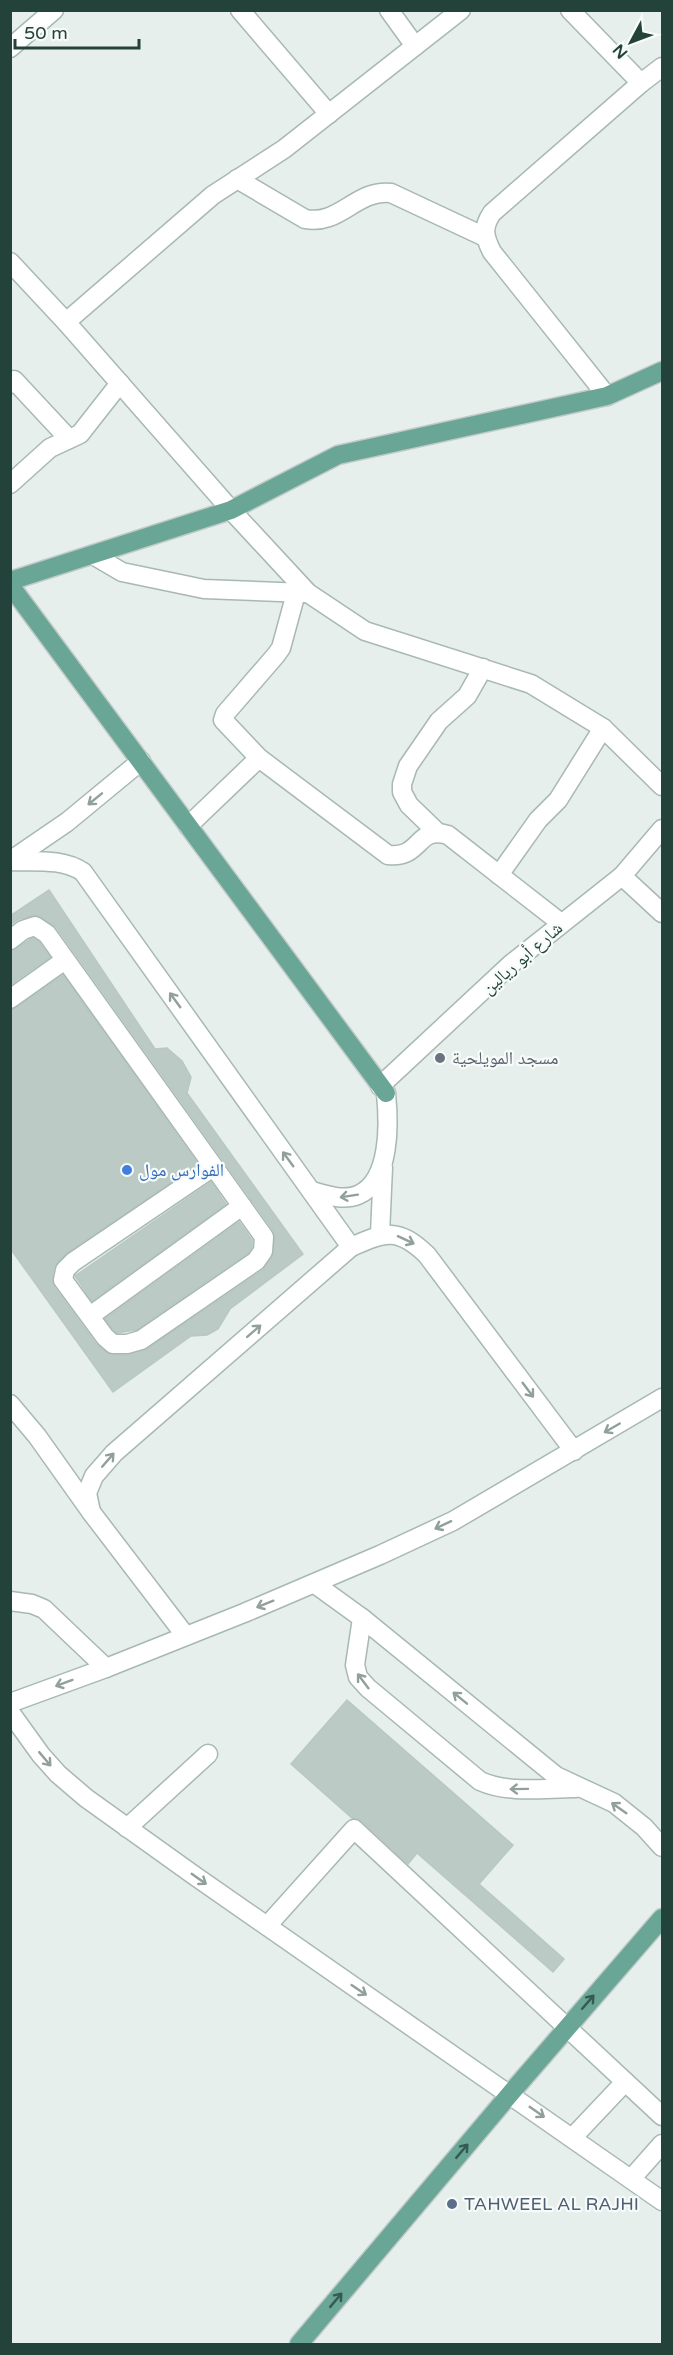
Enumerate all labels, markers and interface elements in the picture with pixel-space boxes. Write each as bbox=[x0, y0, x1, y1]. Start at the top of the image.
scale bar bbox=[15, 12, 140, 50]
north arrow bbox=[601, 12, 661, 72]
text: 50 m bbox=[24, 22, 68, 44]
text: N bbox=[609, 40, 632, 63]
one-way arrow bbox=[88, 792, 104, 805]
street label: شارع أبو ريالين bbox=[477, 917, 567, 999]
one-way arrow bbox=[169, 993, 181, 1009]
place label: مسجد المويلحية bbox=[452, 1047, 559, 1069]
marker: مسجد المويلحية bbox=[433, 1051, 447, 1065]
one-way arrow bbox=[282, 1151, 294, 1167]
place label: الفوارس مول bbox=[139, 1159, 224, 1181]
marker: الفوارس مول bbox=[120, 1163, 134, 1177]
one-way arrow bbox=[340, 1190, 359, 1201]
one-way arrow bbox=[396, 1234, 414, 1246]
one-way arrow bbox=[246, 1324, 261, 1338]
one-way arrow bbox=[521, 1382, 534, 1398]
one-way arrow bbox=[604, 1423, 621, 1435]
one-way arrow bbox=[101, 1452, 114, 1468]
one-way arrow bbox=[435, 1520, 453, 1532]
one-way arrow bbox=[256, 1599, 275, 1610]
one-way arrow bbox=[357, 1673, 370, 1689]
one-way arrow bbox=[55, 1679, 74, 1690]
one-way arrow bbox=[452, 1692, 468, 1705]
one-way arrow bbox=[38, 1751, 52, 1766]
one-way arrow bbox=[510, 1783, 530, 1795]
one-way arrow bbox=[612, 1802, 628, 1814]
one-way arrow bbox=[190, 1873, 206, 1885]
one-way arrow bbox=[351, 1983, 368, 1996]
one-way arrow bbox=[582, 1994, 595, 2010]
one-way arrow bbox=[528, 2106, 544, 2118]
one-way arrow bbox=[455, 2144, 469, 2159]
place label: TAHWEEL AL RAJHI bbox=[464, 2193, 639, 2215]
marker: TAHWEEL AL RAJHI bbox=[445, 2197, 459, 2211]
one-way arrow bbox=[329, 2293, 343, 2308]

